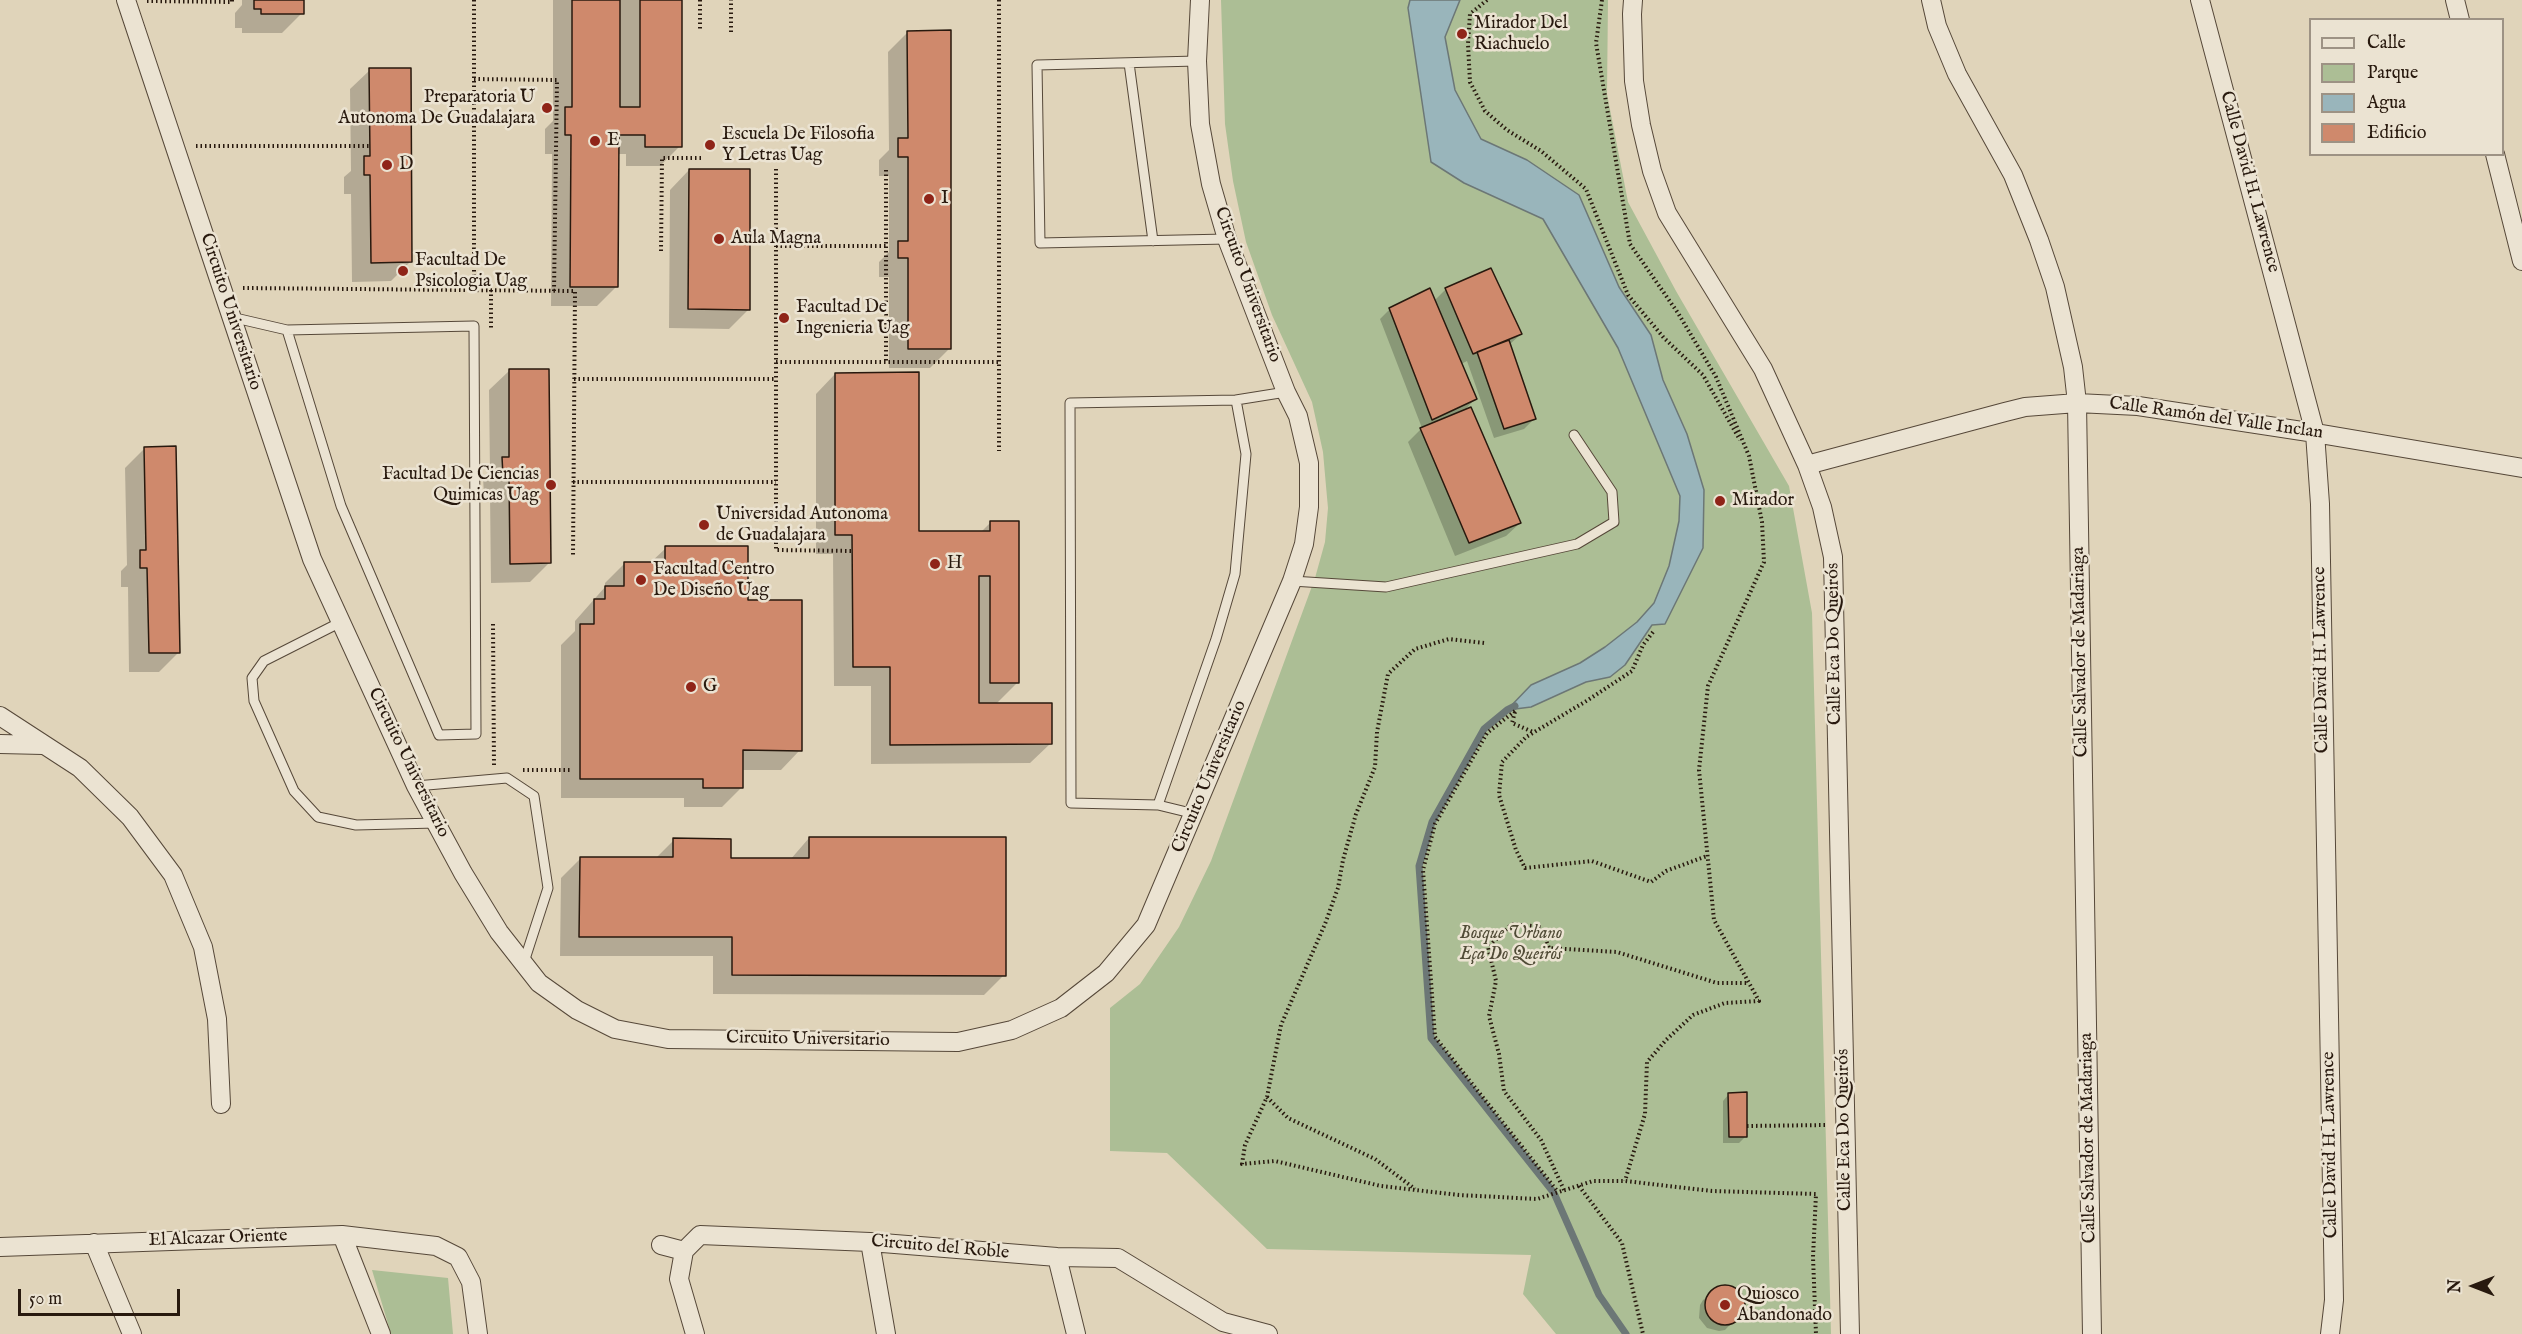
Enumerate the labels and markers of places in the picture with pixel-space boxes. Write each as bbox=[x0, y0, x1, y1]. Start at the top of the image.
place label: Mirador Del Riachuelo bbox=[1474, 13, 1568, 56]
marker: Mirador Del Riachuelo bbox=[1455, 27, 1469, 41]
place label: Preparatoria U Autonoma De Guadalajara bbox=[338, 87, 535, 130]
marker: Preparatoria U Autonoma De Guadalajara bbox=[540, 101, 554, 115]
place label: Escuela De Filosofia Y Letras Uag bbox=[722, 124, 874, 166]
place label: E bbox=[607, 130, 619, 152]
marker: E bbox=[588, 134, 602, 148]
marker: Escuela De Filosofia Y Letras Uag bbox=[703, 138, 717, 152]
place label: D bbox=[399, 154, 413, 176]
marker: D bbox=[380, 158, 394, 172]
place label: I bbox=[941, 188, 949, 210]
marker: I bbox=[922, 192, 936, 206]
place label: Aula Magna bbox=[731, 228, 821, 250]
marker: Aula Magna bbox=[712, 232, 726, 246]
place label: Facultad De Psicologia Uag bbox=[415, 250, 527, 292]
marker: Facultad De Psicologia Uag bbox=[396, 264, 410, 278]
place label: Facultad De Ingenieria Uag bbox=[796, 297, 909, 340]
marker: Facultad De Ingenieria Uag bbox=[777, 311, 791, 325]
place label: Facultad De Ciencias Quimicas Uag bbox=[382, 464, 539, 506]
marker: Facultad De Ciencias Quimicas Uag bbox=[544, 478, 558, 492]
place label: Mirador bbox=[1732, 490, 1794, 512]
marker: Mirador bbox=[1713, 494, 1727, 508]
place label: Universidad Autonoma de Guadalajara bbox=[716, 504, 888, 546]
marker: Universidad Autonoma de Guadalajara bbox=[697, 518, 711, 532]
place label: H bbox=[947, 553, 962, 575]
marker: H bbox=[928, 557, 942, 571]
place label: Facultad Centro De Diseño Uag bbox=[653, 559, 775, 602]
marker: Facultad Centro De Diseño Uag bbox=[634, 573, 648, 587]
place label: G bbox=[703, 676, 717, 698]
marker: G bbox=[684, 680, 698, 694]
place label: Quiosco Abandonado bbox=[1737, 1284, 1832, 1326]
marker: Quiosco Abandonado bbox=[1718, 1298, 1732, 1312]

